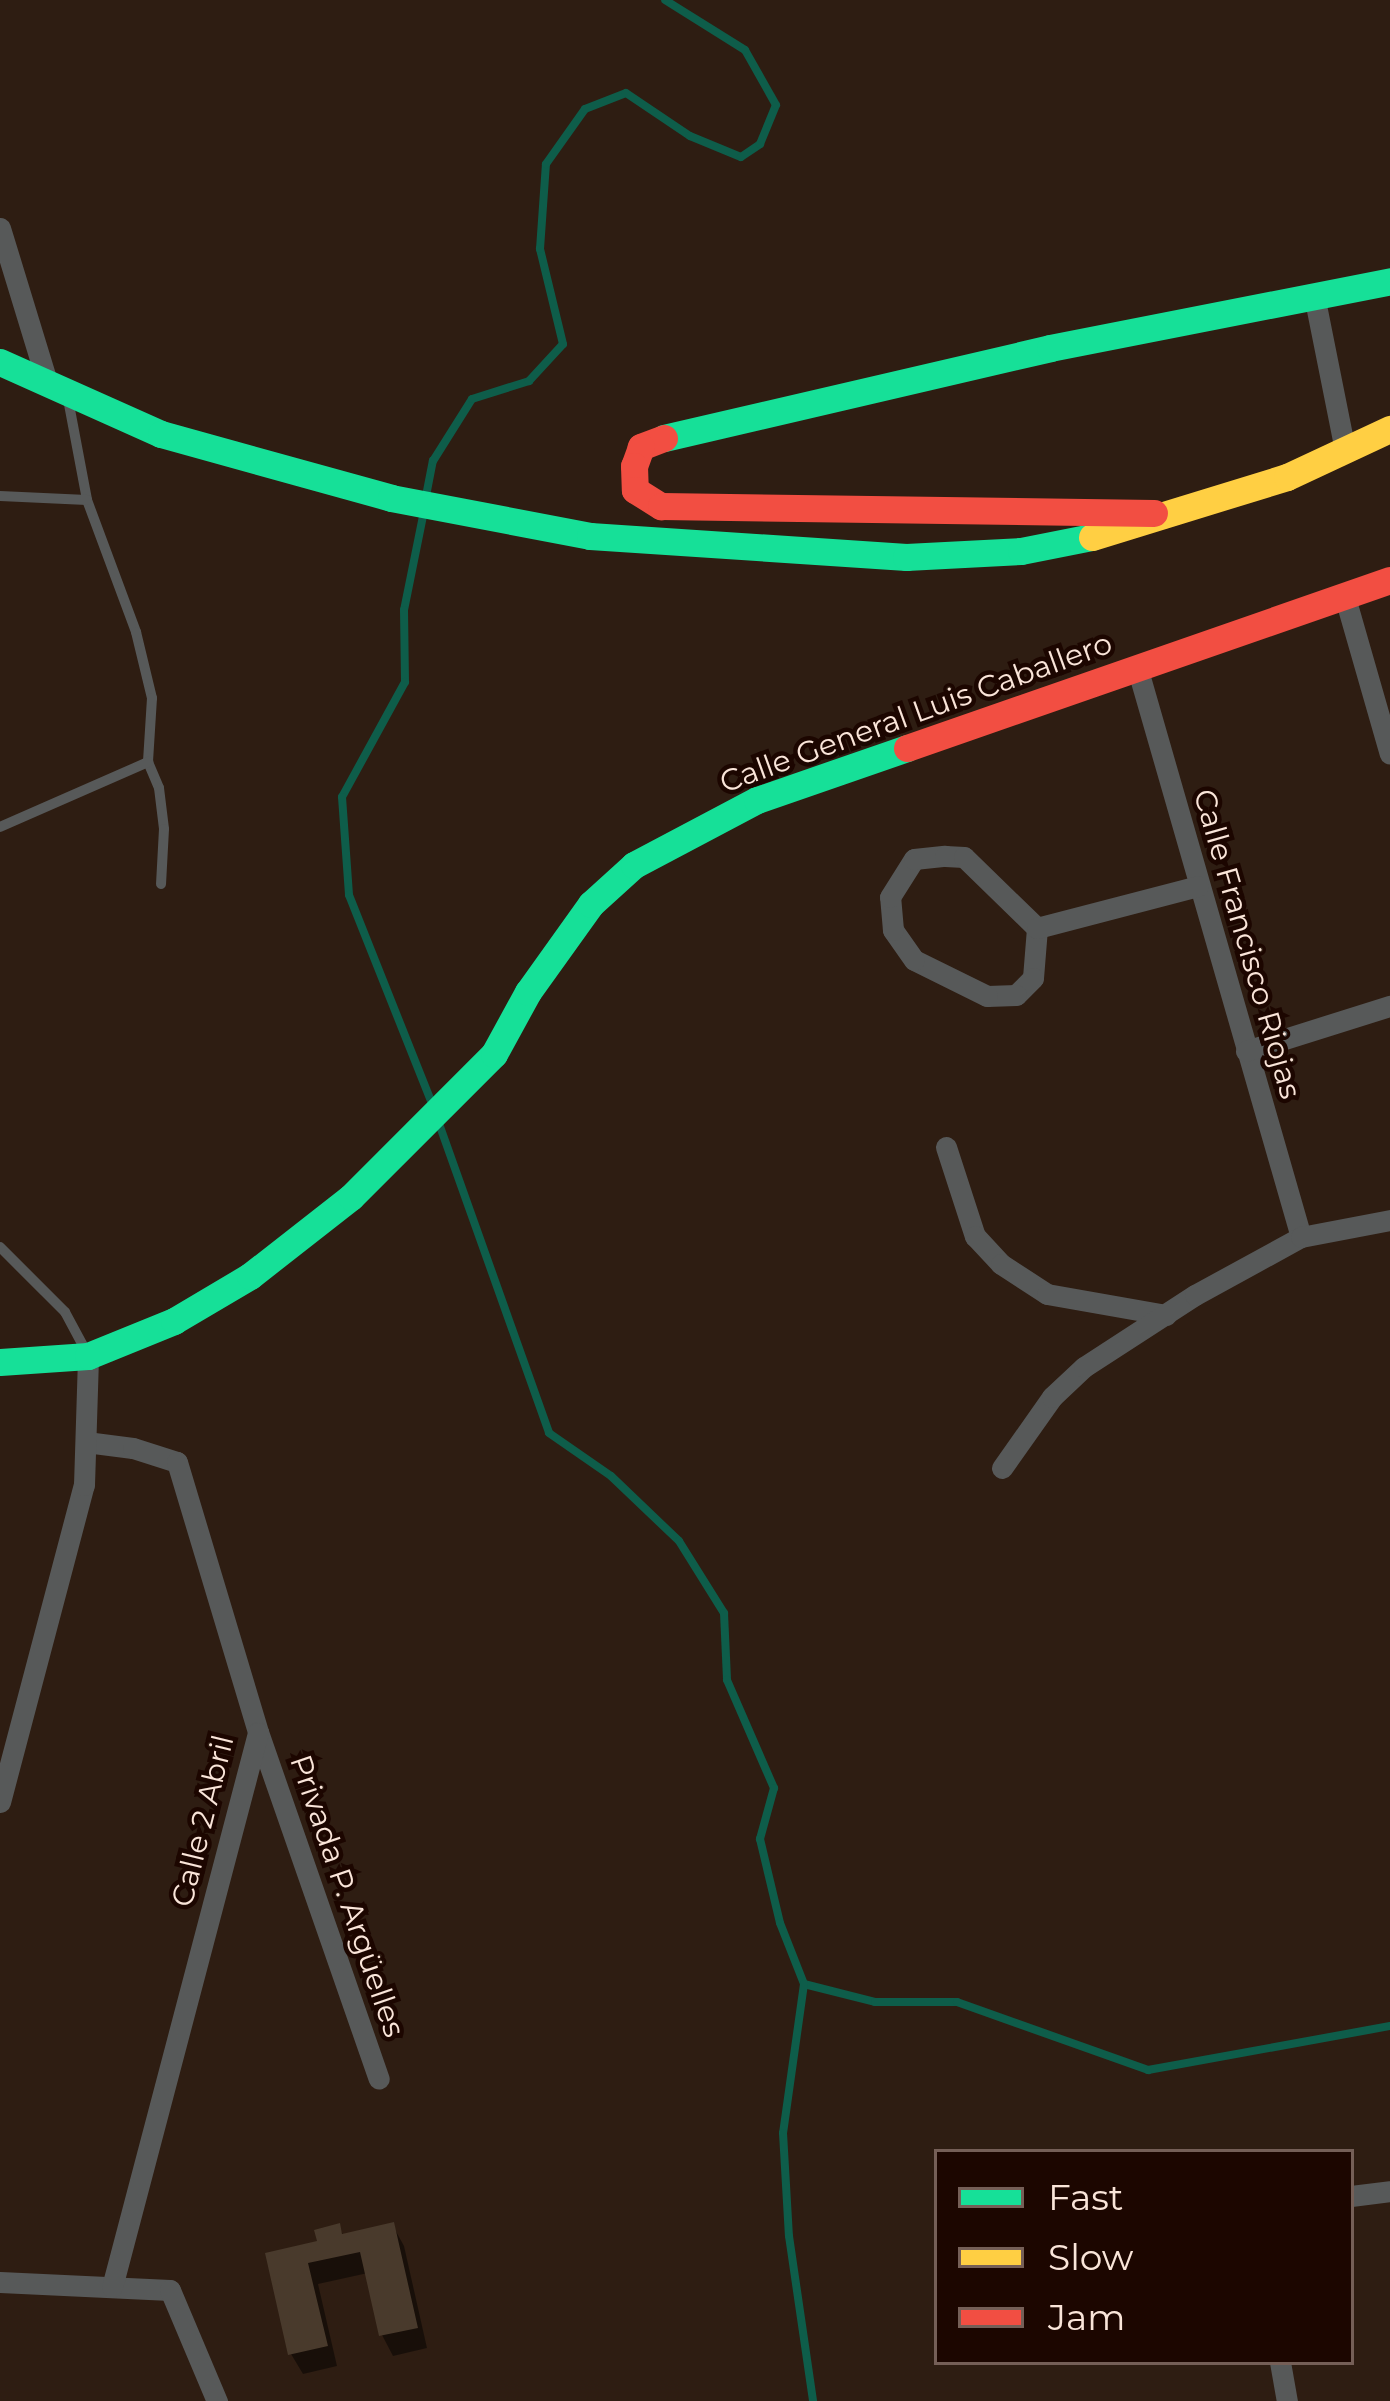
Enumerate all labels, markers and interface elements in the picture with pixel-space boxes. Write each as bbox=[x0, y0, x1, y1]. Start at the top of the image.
street label: Calle General Luis Caballero bbox=[715, 625, 1117, 801]
street label: Calle Francisco Riojas bbox=[1186, 785, 1308, 1103]
street label: Calle 2 Abril bbox=[164, 1731, 242, 1911]
street label: Privada P. Argüelles bbox=[282, 1750, 412, 2042]
legend bbox=[934, 2149, 1354, 2365]
text: Fast bbox=[1048, 2175, 1123, 2219]
text: Slow bbox=[1048, 2235, 1134, 2279]
text: Jam bbox=[1048, 2295, 1125, 2339]

